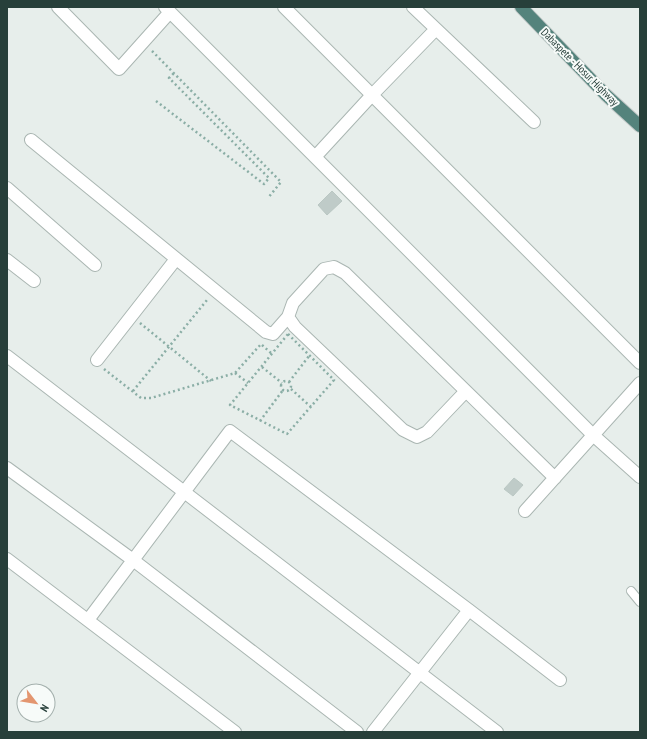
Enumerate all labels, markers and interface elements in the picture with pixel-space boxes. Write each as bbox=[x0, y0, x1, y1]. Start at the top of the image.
street label: Dabaspete - Hosur Highway bbox=[538, 25, 622, 109]
north arrow bbox=[16, 683, 56, 723]
text: N bbox=[37, 702, 52, 714]

